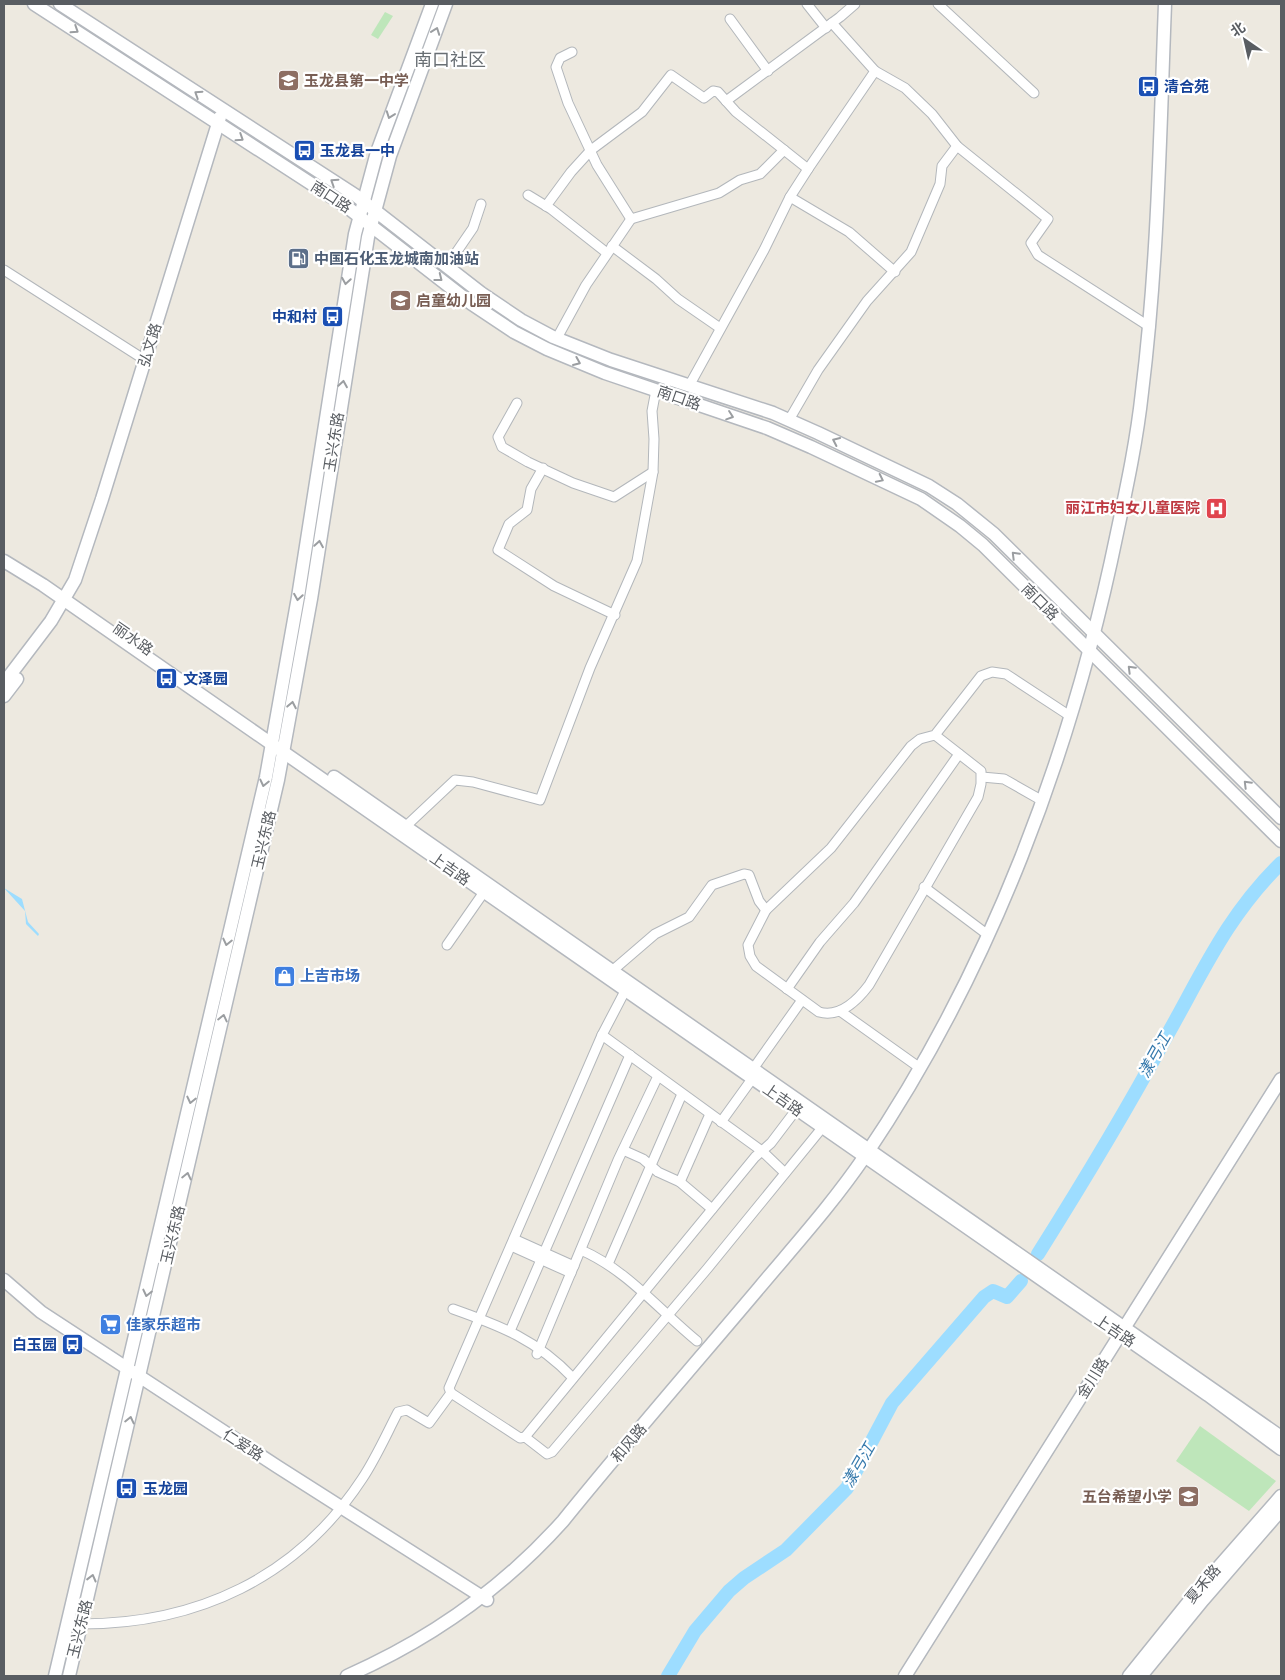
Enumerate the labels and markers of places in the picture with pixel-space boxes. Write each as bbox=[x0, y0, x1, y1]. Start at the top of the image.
school or university icon: 玉龙县第一中学 bbox=[276, 69, 300, 93]
place label: 玉龙县第一中学 bbox=[304, 72, 409, 90]
bus stop icon: 清合苑 bbox=[1136, 75, 1160, 99]
place label: 清合苑 bbox=[1164, 78, 1209, 96]
bus stop icon: 玉龙县一中 bbox=[292, 139, 316, 163]
place label: 玉龙县一中 bbox=[320, 142, 395, 160]
fuel station icon: 中国石化玉龙城南加油站 bbox=[286, 247, 310, 271]
place label: 中国石化玉龙城南加油站 bbox=[314, 250, 479, 268]
school or university icon: 启童幼儿园 bbox=[388, 289, 412, 313]
place label: 启童幼儿园 bbox=[416, 292, 491, 310]
bus stop icon: 中和村 bbox=[321, 305, 345, 329]
place label: 中和村 bbox=[272, 308, 317, 326]
hospital icon: 丽江市妇女儿童医院 bbox=[1204, 496, 1228, 520]
place label: 丽江市妇女儿童医院 bbox=[1065, 499, 1200, 517]
bus stop icon: 文泽园 bbox=[155, 667, 179, 691]
place label: 文泽园 bbox=[183, 670, 228, 688]
shop icon: 上吉市场 bbox=[272, 964, 296, 988]
place label: 上吉市场 bbox=[300, 967, 360, 985]
supermarket icon: 佳家乐超市 bbox=[98, 1313, 122, 1337]
place label: 佳家乐超市 bbox=[126, 1316, 201, 1334]
bus stop icon: 白玉园 bbox=[61, 1333, 85, 1357]
place label: 白玉园 bbox=[12, 1336, 57, 1354]
bus stop icon: 玉龙园 bbox=[115, 1477, 139, 1501]
place label: 玉龙园 bbox=[143, 1480, 188, 1498]
school or university icon: 五台希望小学 bbox=[1176, 1485, 1200, 1509]
place label: 五台希望小学 bbox=[1082, 1488, 1172, 1506]

